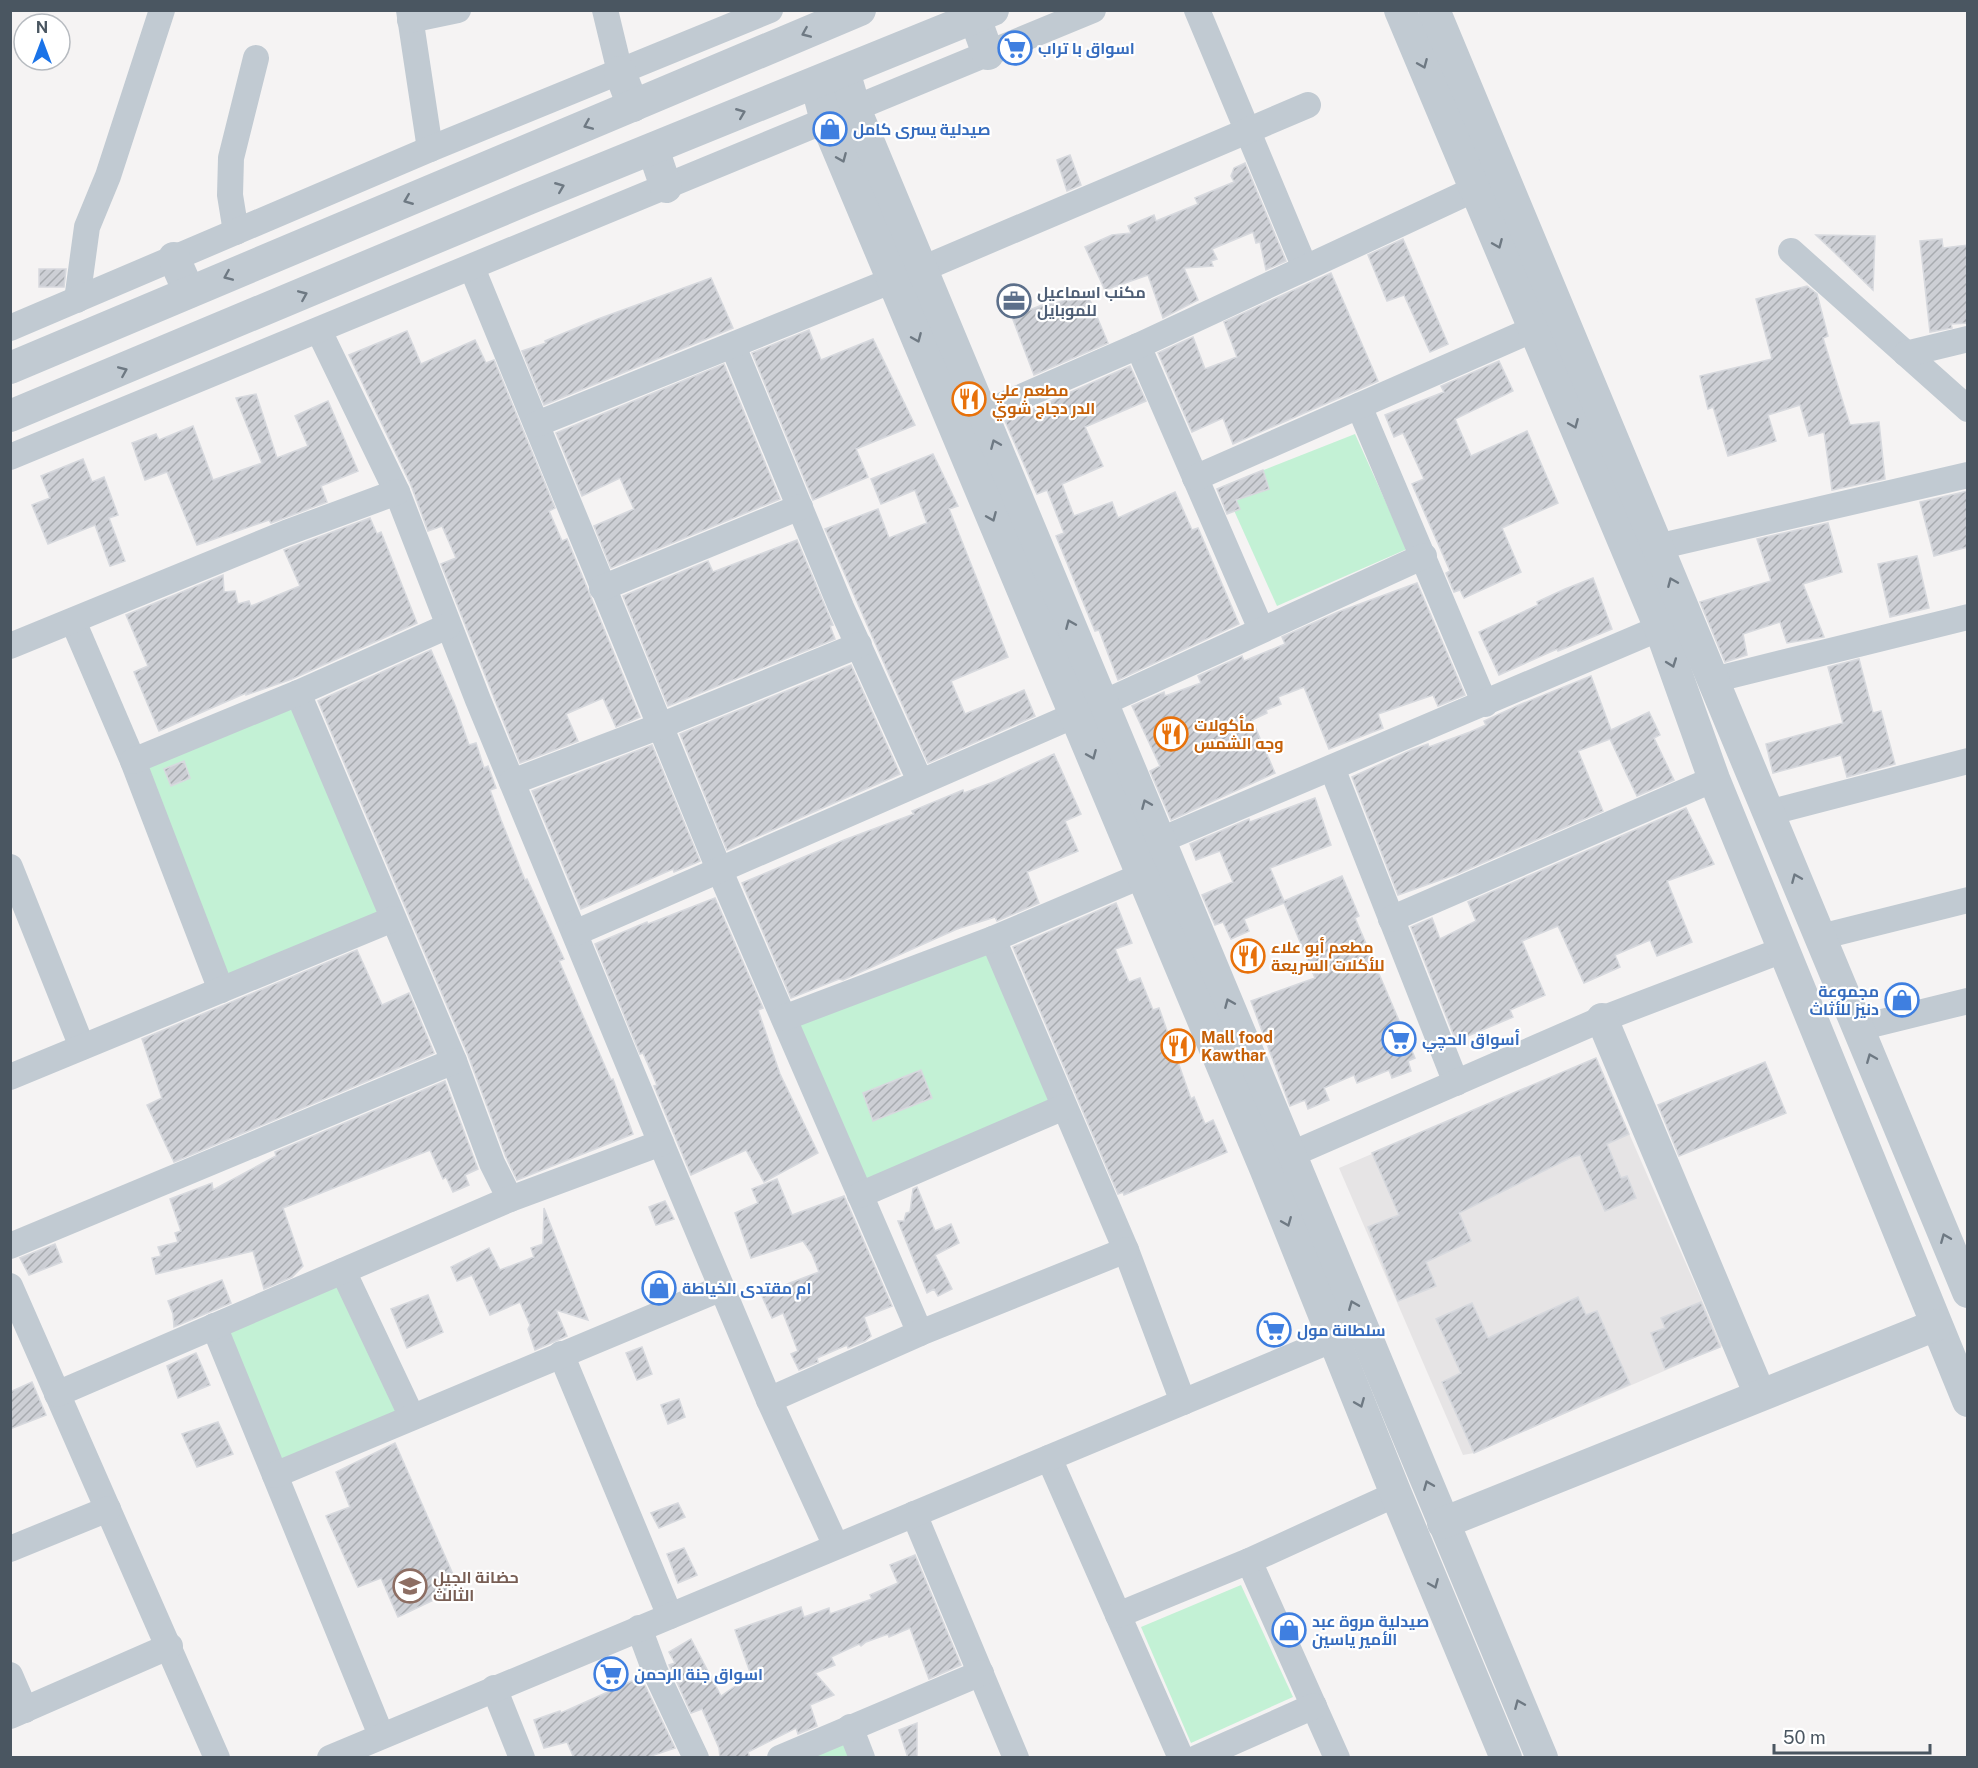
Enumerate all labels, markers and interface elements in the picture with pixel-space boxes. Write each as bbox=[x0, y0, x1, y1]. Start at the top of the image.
north arrow bbox=[12, 12, 72, 72]
text: N bbox=[36, 18, 48, 37]
one-way arrow bbox=[802, 26, 813, 38]
supermarket icon: اسواق با تراب bbox=[997, 30, 1033, 66]
place label: اسواق با تراب bbox=[1038, 39, 1135, 58]
one-way arrow bbox=[1416, 58, 1428, 69]
one-way arrow bbox=[734, 108, 745, 120]
shop icon: صيدلية يسرى كامل bbox=[812, 111, 848, 147]
one-way arrow bbox=[583, 118, 594, 130]
place label: صيدلية يسرى كامل bbox=[853, 120, 991, 139]
one-way arrow bbox=[835, 151, 847, 162]
one-way arrow bbox=[554, 182, 565, 194]
one-way arrow bbox=[403, 193, 414, 205]
one-way arrow bbox=[1491, 238, 1503, 249]
one-way arrow bbox=[223, 269, 234, 281]
office icon: مكنب اسماعيل للموبايل bbox=[996, 283, 1032, 319]
place label: مكنب اسماعيل للموبايل bbox=[1037, 283, 1146, 320]
one-way arrow bbox=[296, 290, 307, 302]
one-way arrow bbox=[910, 331, 922, 342]
one-way arrow bbox=[117, 366, 128, 378]
restaurant icon: مطعم علي الدر دجاج شوي bbox=[951, 381, 987, 417]
place label: مطعم علي الدر دجاج شوي bbox=[992, 381, 1095, 421]
one-way arrow bbox=[1567, 418, 1579, 429]
one-way arrow bbox=[990, 440, 1002, 451]
one-way arrow bbox=[985, 511, 997, 522]
one-way arrow bbox=[1667, 577, 1679, 588]
one-way arrow bbox=[1065, 620, 1077, 631]
one-way arrow bbox=[1665, 657, 1678, 667]
place label: مأكولات وجه الشمس bbox=[1194, 715, 1284, 753]
restaurant icon: مأكولات وجه الشمس bbox=[1153, 716, 1189, 752]
one-way arrow bbox=[1085, 749, 1097, 760]
one-way arrow bbox=[1141, 799, 1153, 810]
one-way arrow bbox=[1791, 873, 1803, 884]
place label: مطعم أبو علاء للأكلات السريعة bbox=[1271, 937, 1385, 975]
restaurant icon: مطعم أبو علاء للأكلات السريعة bbox=[1230, 938, 1266, 974]
place label: مجموعة دنيز للأثاث bbox=[1810, 982, 1879, 1019]
shop icon: مجموعة دنيز للأثاث bbox=[1884, 982, 1920, 1018]
one-way arrow bbox=[1224, 999, 1236, 1010]
supermarket icon: أسواق الحچي bbox=[1381, 1021, 1417, 1057]
restaurant icon: Mall food Kawthar bbox=[1160, 1028, 1196, 1064]
place label: Mall food Kawthar bbox=[1201, 1028, 1273, 1065]
place label: أسواق الحچي bbox=[1422, 1029, 1520, 1052]
one-way arrow bbox=[1866, 1053, 1878, 1064]
one-way arrow bbox=[1280, 1216, 1292, 1227]
one-way arrow bbox=[1940, 1234, 1952, 1245]
shop icon: ام مقتدى الخياطة bbox=[641, 1270, 677, 1306]
place label: ام مقتدى الخياطة bbox=[682, 1279, 811, 1300]
one-way arrow bbox=[1348, 1300, 1360, 1311]
supermarket icon: سلطانة مول bbox=[1256, 1312, 1292, 1348]
place label: سلطانة مول bbox=[1297, 1321, 1386, 1340]
one-way arrow bbox=[1353, 1397, 1365, 1408]
one-way arrow bbox=[1423, 1480, 1435, 1491]
school or university icon: حضانة الجيل الثالث bbox=[392, 1568, 428, 1604]
place label: حضانة الجيل الثالث bbox=[433, 1568, 519, 1605]
one-way arrow bbox=[1426, 1577, 1438, 1588]
shop icon: صيدلية مروة عبد الأمير ياسين bbox=[1271, 1612, 1307, 1648]
place label: صيدلية مروة عبد الأمير ياسين bbox=[1312, 1612, 1429, 1649]
supermarket icon: اسواق جنة الرحمن bbox=[593, 1656, 629, 1692]
place label: اسواق جنة الرحمن bbox=[634, 1665, 763, 1684]
one-way arrow bbox=[1514, 1699, 1526, 1710]
scale bar bbox=[1774, 1717, 1930, 1755]
text: 50 m bbox=[1783, 1727, 1826, 1748]

